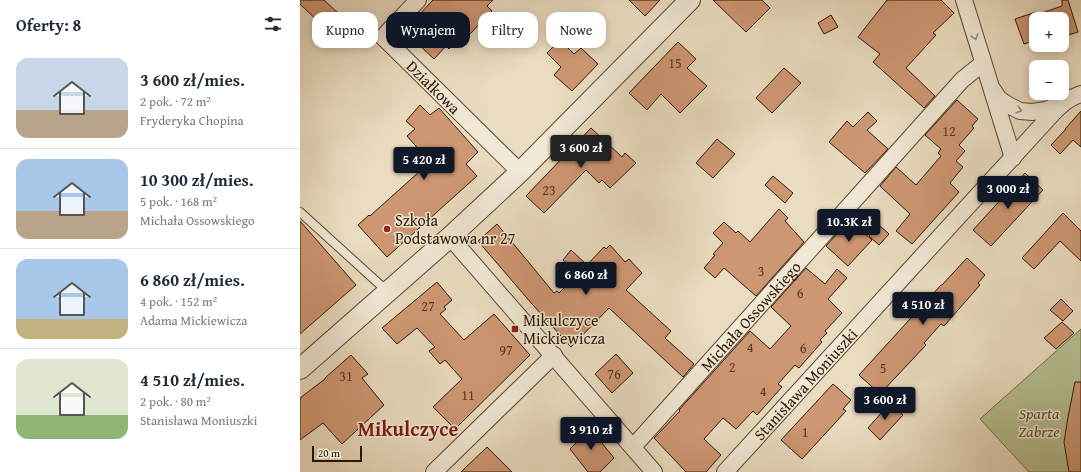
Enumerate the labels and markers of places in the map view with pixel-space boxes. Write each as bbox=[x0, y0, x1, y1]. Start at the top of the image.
pin: 3 600 zł bbox=[540, 135, 622, 169]
pin: 5 420 zł bbox=[383, 147, 465, 181]
pin: 3 000 zł bbox=[967, 176, 1049, 210]
place label: Szkoła Podstawowa nr 27 bbox=[395, 208, 516, 250]
pin: 10.3K zł bbox=[808, 209, 890, 243]
marker: Szkoła Podstawowa nr 27 bbox=[382, 224, 392, 234]
pin: 6 860 zł bbox=[545, 262, 627, 296]
pin: 4 510 zł bbox=[882, 292, 964, 326]
place label: Mikulczyce Mickiewicza bbox=[523, 308, 606, 350]
marker: Mikulczyce Mickiewicza bbox=[510, 324, 520, 334]
pin: 3 600 zł bbox=[844, 387, 926, 421]
pin: 3 910 zł bbox=[550, 417, 632, 451]

